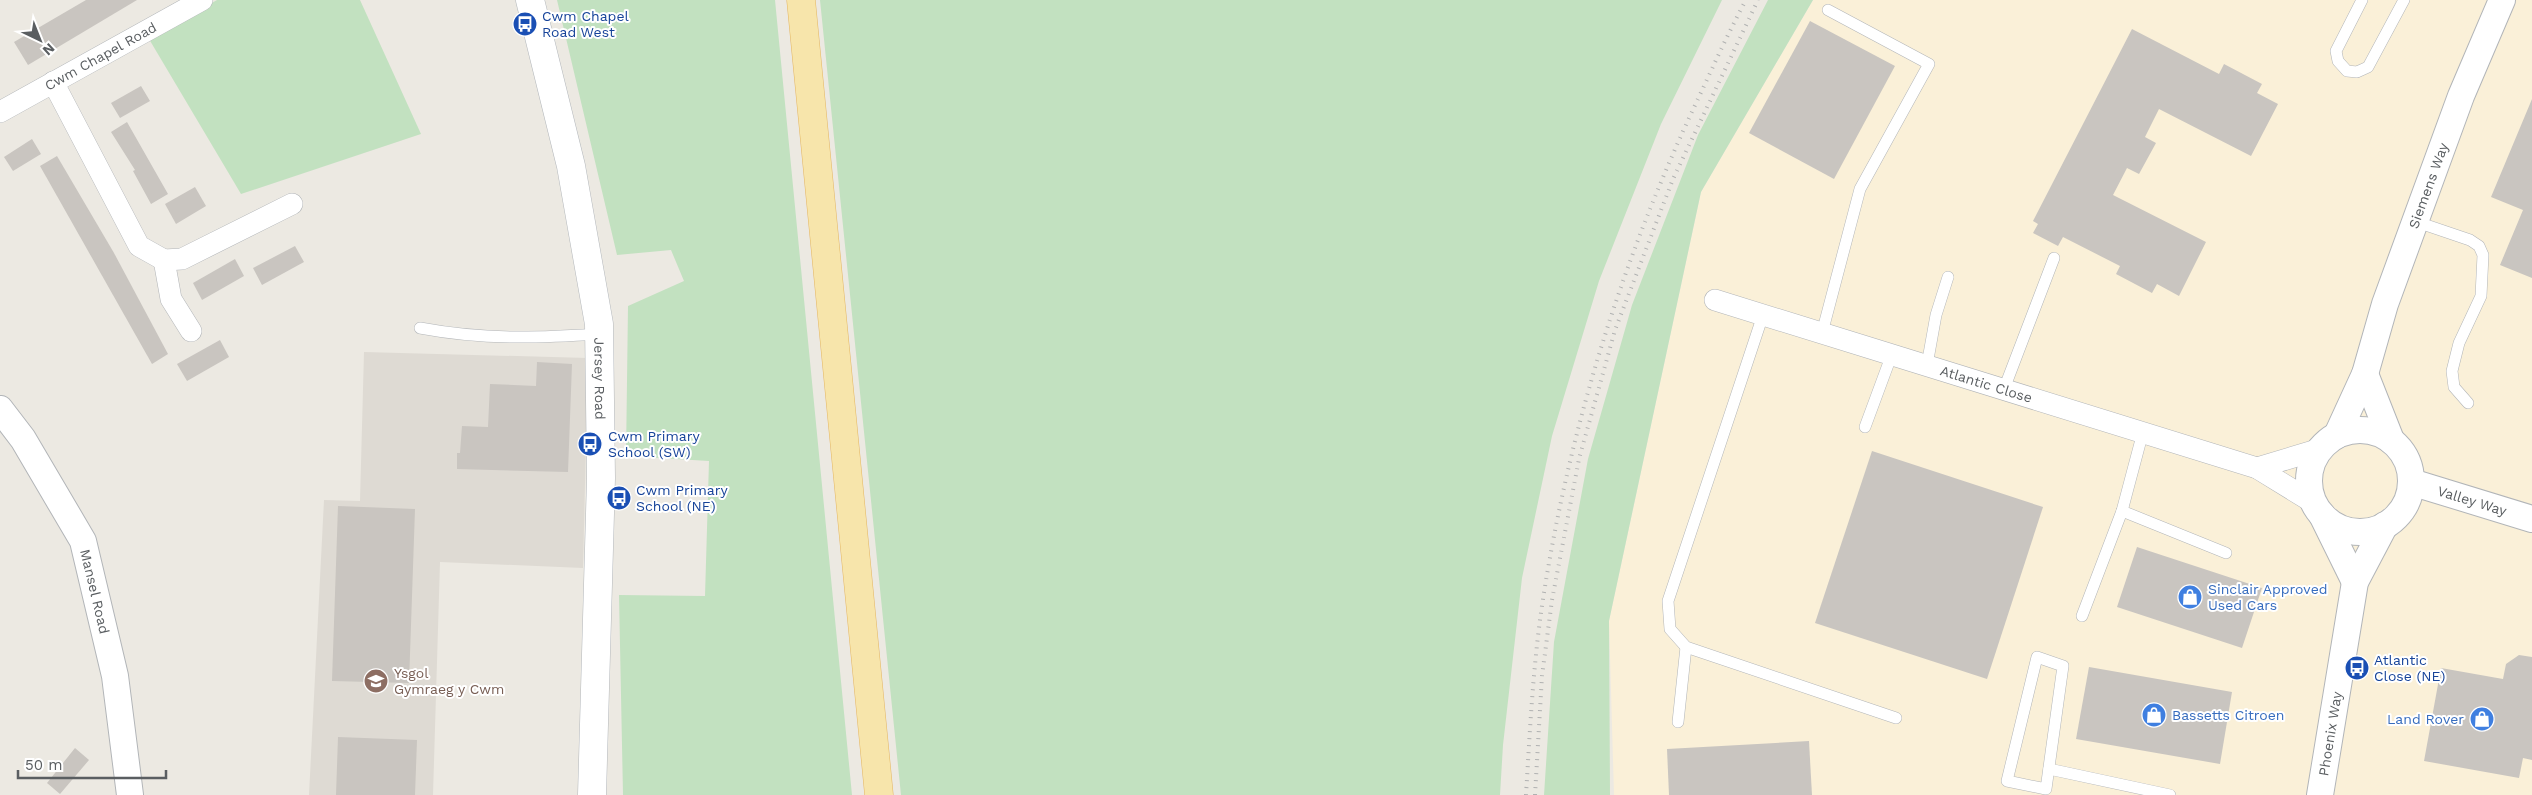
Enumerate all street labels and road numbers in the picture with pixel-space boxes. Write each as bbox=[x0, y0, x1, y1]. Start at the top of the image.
street label: Cwm Chapel Road bbox=[42, 19, 159, 94]
street label: Siemens Way bbox=[2405, 140, 2452, 231]
street label: Jersey Road bbox=[591, 337, 608, 420]
street label: Atlantic Close bbox=[1938, 362, 2034, 406]
street label: Valley Way bbox=[2436, 483, 2509, 519]
street label: Mansel Road bbox=[77, 547, 113, 636]
street label: Phoenix Way bbox=[2315, 690, 2345, 777]

